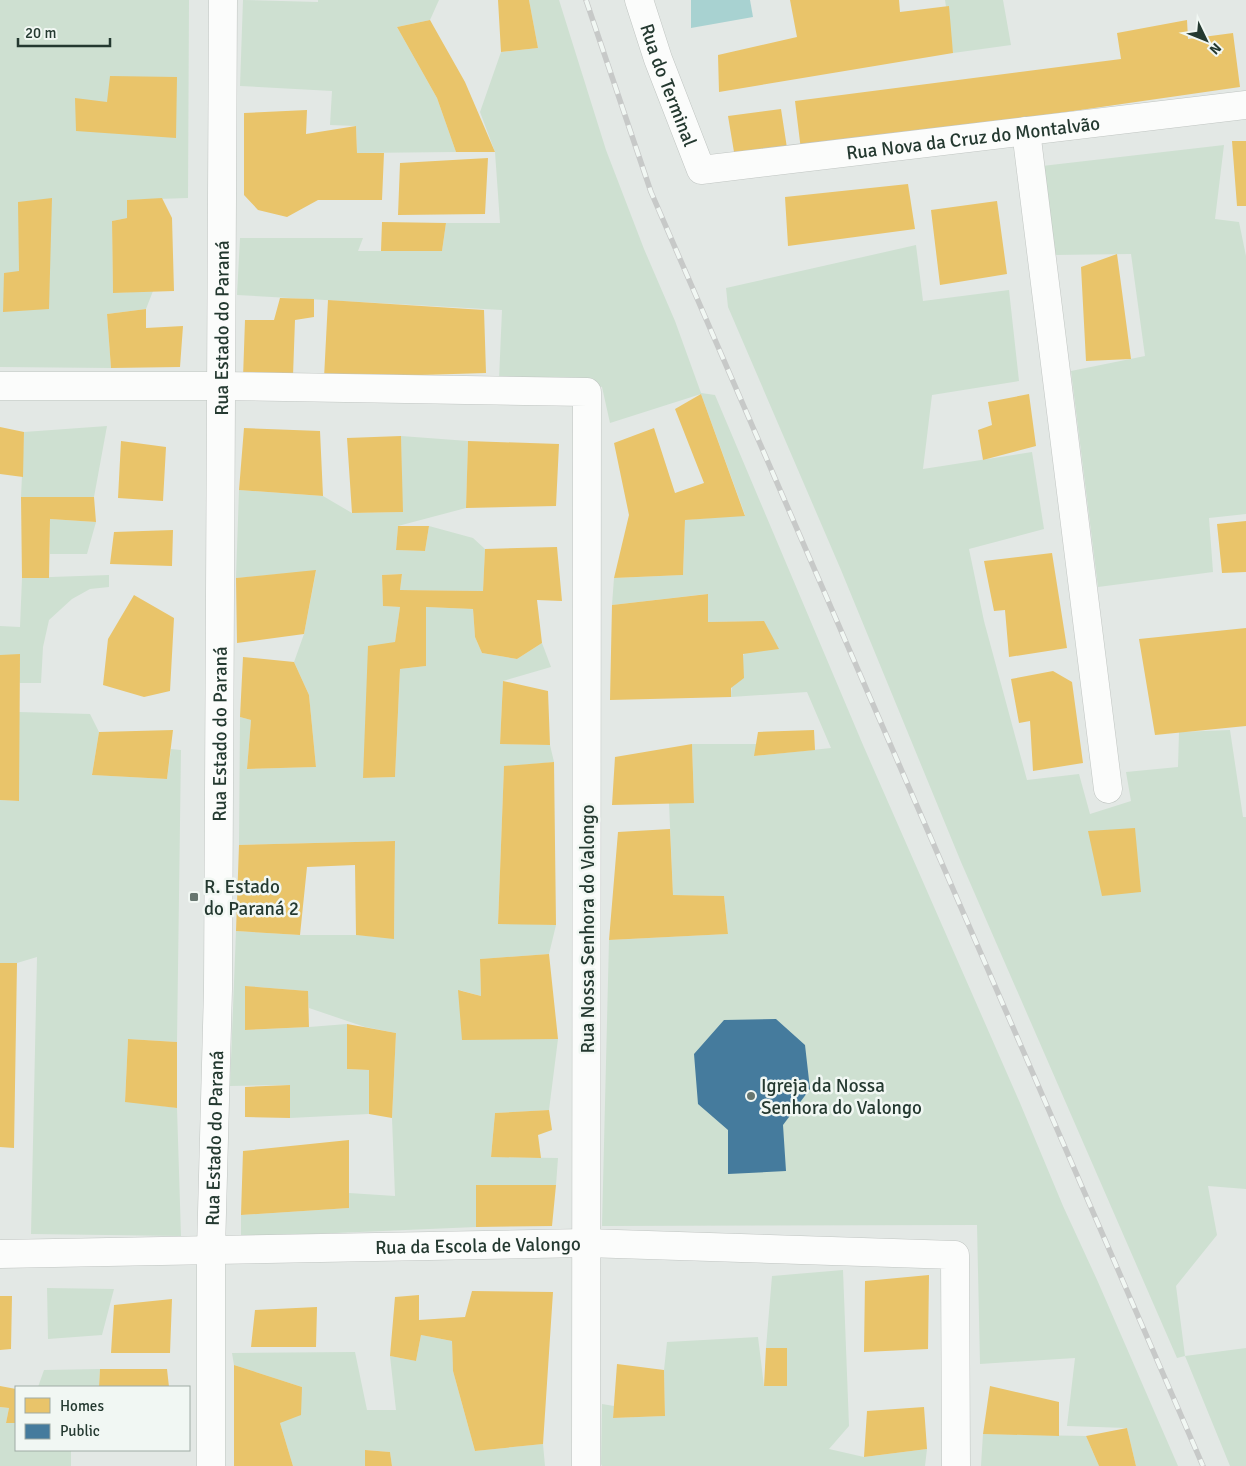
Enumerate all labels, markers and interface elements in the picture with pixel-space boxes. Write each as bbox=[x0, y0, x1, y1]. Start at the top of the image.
scale bar bbox=[18, 15, 110, 47]
north arrow bbox=[1181, 15, 1231, 65]
street label: Rua do Terminal bbox=[634, 21, 702, 150]
text: 20 m bbox=[25, 24, 56, 42]
text: N bbox=[1206, 39, 1225, 58]
street label: Rua Nova da Cruz do Montalvão bbox=[845, 111, 1101, 166]
street label: Rua Estado do Paraná bbox=[210, 240, 235, 416]
street label: Rua Estado do Paraná bbox=[208, 646, 233, 822]
street label: Rua Nossa Senhora do Valongo bbox=[576, 804, 600, 1054]
place label: R. Estado do Paraná 2 bbox=[204, 875, 299, 921]
marker: R. Estado do Paraná 2 bbox=[188, 891, 200, 903]
street label: Rua Estado do Paraná bbox=[201, 1050, 229, 1226]
place label: Igreja da Nossa Senhora do Valongo bbox=[761, 1074, 922, 1120]
marker: Igreja da Nossa Senhora do Valongo bbox=[745, 1090, 757, 1102]
street label: Rua da Escola de Valongo bbox=[375, 1232, 581, 1260]
legend bbox=[15, 1386, 190, 1451]
text: Homes bbox=[60, 1397, 104, 1415]
text: Public bbox=[60, 1422, 100, 1440]

